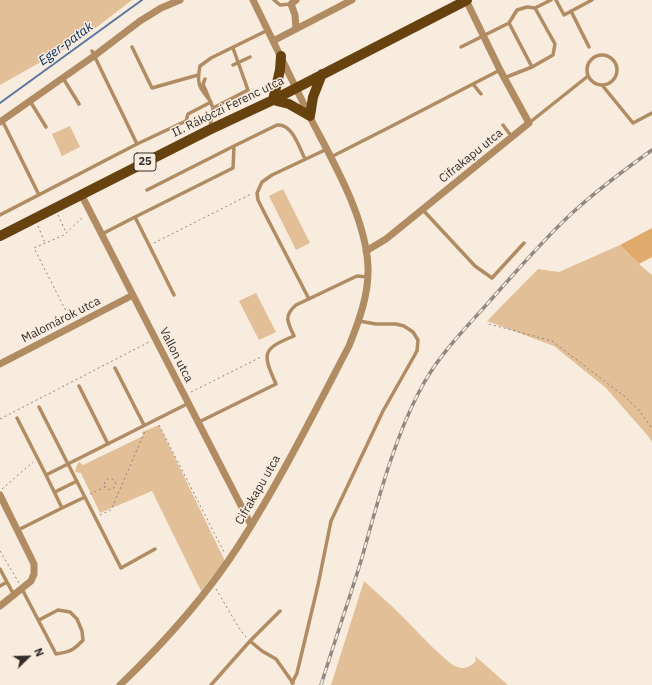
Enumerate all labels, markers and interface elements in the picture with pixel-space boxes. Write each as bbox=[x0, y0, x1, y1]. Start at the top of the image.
water label: Eger-patak bbox=[36, 19, 96, 69]
street label: II. Rákóczi Ferenc utca bbox=[170, 74, 286, 140]
street label: Cifrakapu utca bbox=[436, 126, 506, 186]
road number: 25 bbox=[134, 153, 156, 171]
street label: Malomárok utca bbox=[19, 294, 103, 346]
street label: Vallon utca bbox=[156, 325, 196, 385]
street label: Cifrakapu utca bbox=[232, 453, 284, 527]
north arrow bbox=[8, 637, 48, 677]
text: N bbox=[31, 646, 47, 659]

